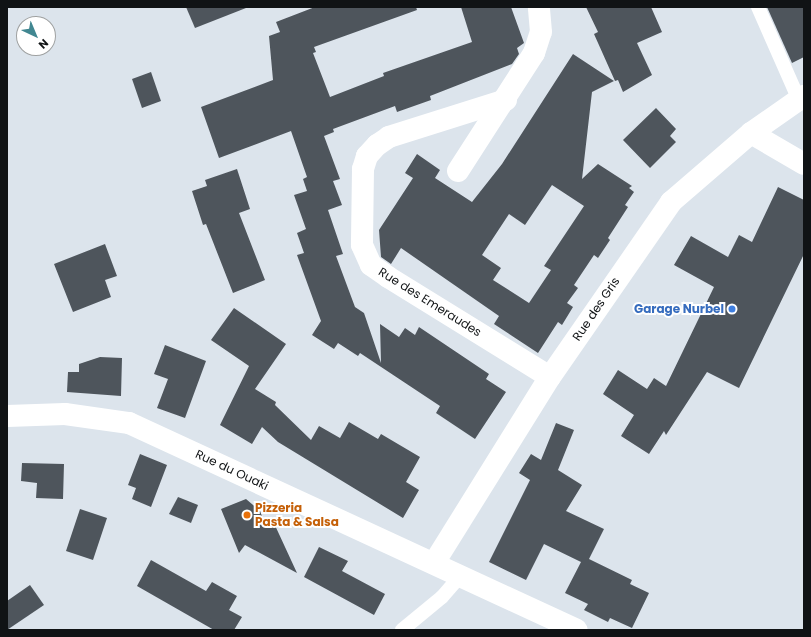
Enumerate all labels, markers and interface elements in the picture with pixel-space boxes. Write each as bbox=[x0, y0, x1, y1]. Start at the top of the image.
north arrow bbox=[16, 16, 56, 56]
text: N bbox=[35, 35, 52, 53]
street label: Rue des Emeraudes bbox=[376, 264, 484, 340]
street label: Rue des Gris bbox=[569, 274, 623, 344]
place label: Garage Nurbel bbox=[634, 302, 724, 316]
marker: Garage Nurbel bbox=[727, 304, 737, 314]
street label: Rue du Ouaki bbox=[193, 447, 271, 493]
place label: Pizzeria Pasta & Salsa bbox=[255, 501, 339, 529]
marker: Pizzeria Pasta & Salsa bbox=[242, 510, 252, 520]

